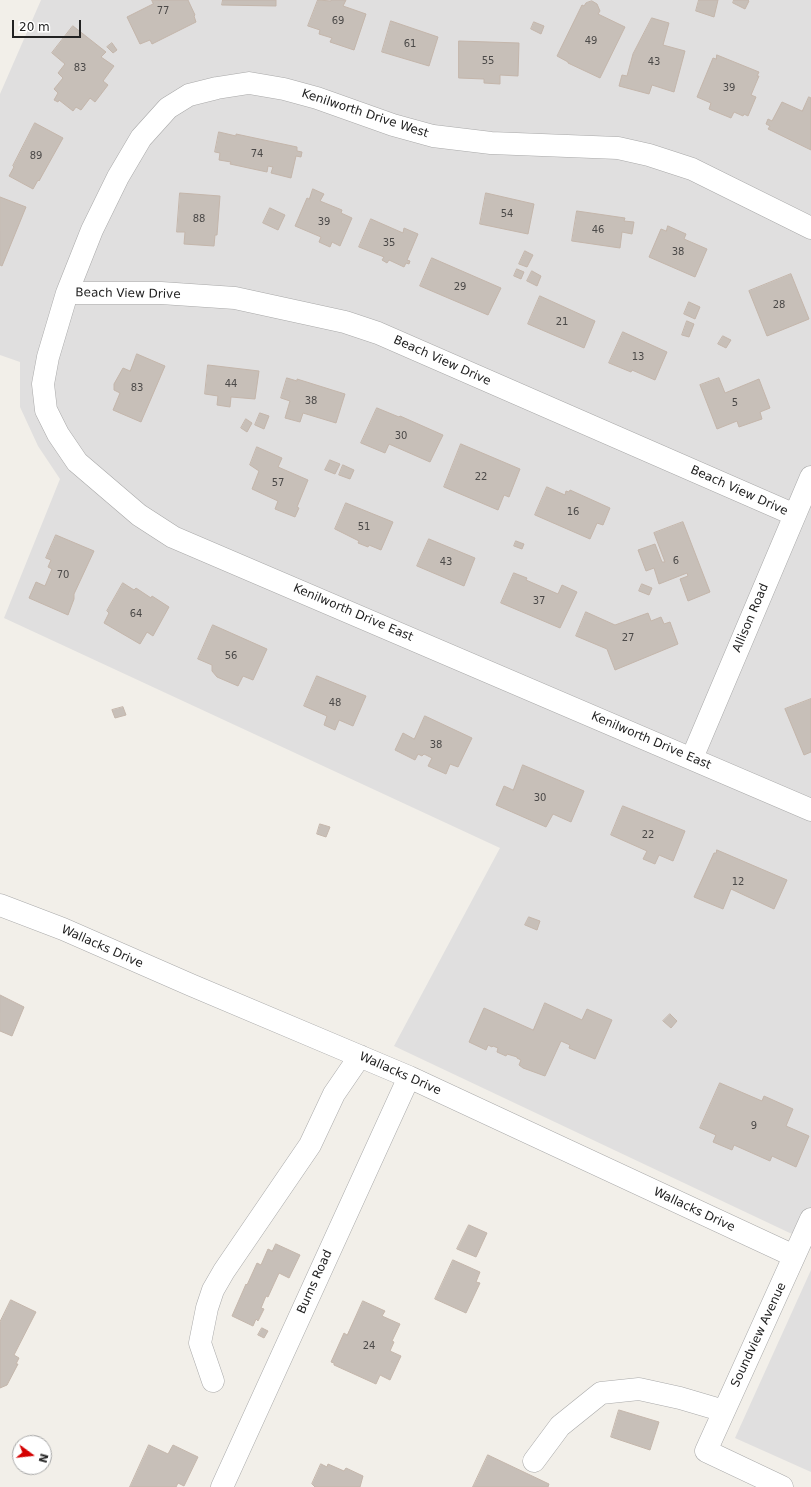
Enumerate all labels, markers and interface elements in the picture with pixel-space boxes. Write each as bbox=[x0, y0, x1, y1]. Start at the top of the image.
house number: 77 bbox=[157, 5, 169, 17]
scale bar bbox=[14, 12, 83, 38]
house number: 69 bbox=[332, 15, 344, 27]
text: 20 m bbox=[19, 20, 50, 34]
house number: 49 bbox=[585, 35, 597, 47]
house number: 61 bbox=[404, 38, 416, 50]
house number: 55 bbox=[482, 55, 494, 67]
house number: 43 bbox=[648, 56, 660, 68]
house number: 83 bbox=[74, 62, 86, 74]
house number: 39 bbox=[723, 82, 735, 94]
street label: Kenilworth Drive West bbox=[300, 87, 430, 141]
house number: 74 bbox=[251, 148, 263, 160]
house number: 89 bbox=[30, 150, 42, 162]
house number: 54 bbox=[501, 208, 513, 220]
house number: 88 bbox=[193, 213, 205, 225]
house number: 39 bbox=[318, 216, 330, 228]
house number: 46 bbox=[592, 224, 604, 236]
house number: 35 bbox=[383, 237, 395, 249]
house number: 38 bbox=[672, 246, 684, 258]
house number: 29 bbox=[454, 281, 466, 293]
street label: Beach View Drive bbox=[75, 286, 181, 302]
house number: 28 bbox=[773, 299, 785, 311]
house number: 21 bbox=[556, 316, 568, 328]
street label: Beach View Drive bbox=[391, 333, 493, 389]
house number: 13 bbox=[632, 351, 644, 363]
house number: 44 bbox=[225, 378, 237, 390]
house number: 83 bbox=[131, 382, 143, 394]
house number: 38 bbox=[305, 395, 317, 407]
house number: 5 bbox=[732, 397, 738, 409]
house number: 30 bbox=[395, 430, 407, 442]
street label: Beach View Drive bbox=[688, 463, 790, 519]
house number: 22 bbox=[475, 471, 487, 483]
house number: 57 bbox=[272, 477, 284, 489]
house number: 16 bbox=[567, 506, 579, 518]
house number: 51 bbox=[358, 521, 370, 533]
house number: 6 bbox=[673, 555, 679, 567]
house number: 43 bbox=[440, 556, 452, 568]
house number: 70 bbox=[57, 569, 69, 581]
street label: Kenilworth Drive East bbox=[291, 581, 415, 645]
street label: Allison Road bbox=[730, 581, 772, 655]
house number: 37 bbox=[533, 595, 545, 607]
house number: 64 bbox=[130, 608, 142, 620]
house number: 27 bbox=[622, 632, 634, 644]
house number: 56 bbox=[225, 650, 237, 662]
house number: 48 bbox=[329, 697, 341, 709]
street label: Kenilworth Drive East bbox=[589, 709, 713, 773]
house number: 38 bbox=[430, 739, 442, 751]
house number: 30 bbox=[534, 792, 546, 804]
house number: 22 bbox=[642, 829, 654, 841]
house number: 12 bbox=[732, 876, 744, 888]
street label: Wallacks Drive bbox=[59, 923, 145, 971]
street label: Wallacks Drive bbox=[357, 1050, 443, 1098]
house number: 9 bbox=[751, 1120, 757, 1132]
street label: Wallacks Drive bbox=[651, 1185, 737, 1235]
street label: Burns Road bbox=[295, 1248, 335, 1316]
street label: Soundview Avenue bbox=[728, 1280, 790, 1390]
house number: 24 bbox=[363, 1340, 375, 1352]
north arrow bbox=[12, 1435, 52, 1475]
text: N bbox=[36, 1452, 51, 1464]

